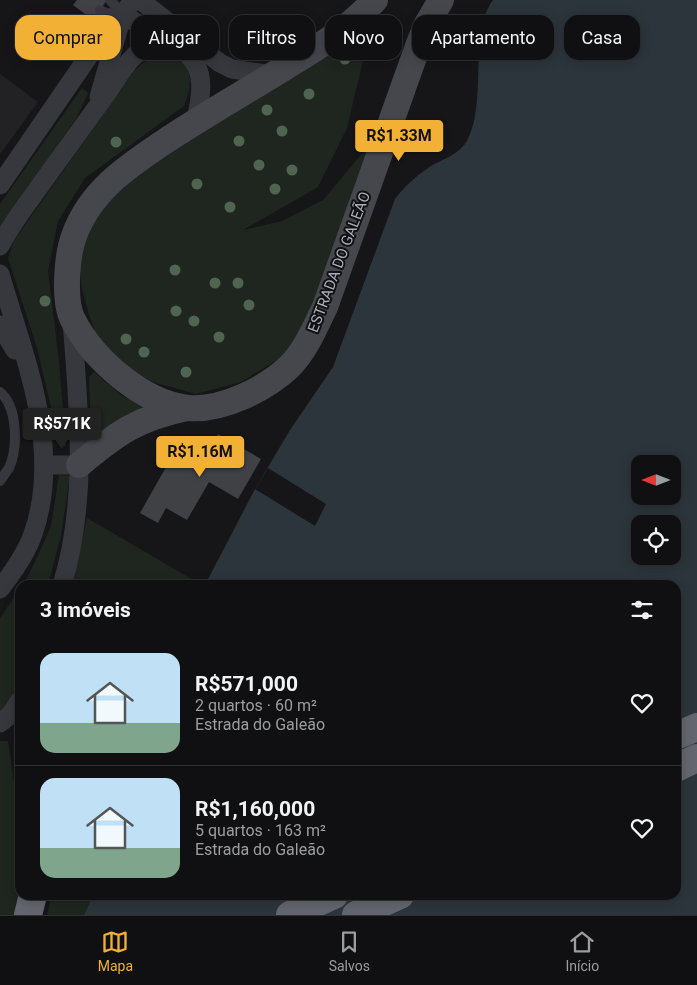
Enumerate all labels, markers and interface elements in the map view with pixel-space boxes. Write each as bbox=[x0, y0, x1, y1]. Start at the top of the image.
chip: Comprar bbox=[15, 15, 121, 60]
chip: Alugar bbox=[131, 15, 219, 60]
chip: Filtros bbox=[229, 15, 315, 60]
chip: Novo bbox=[325, 15, 402, 60]
chip: Apartamento bbox=[412, 15, 554, 60]
chip: Casa bbox=[564, 15, 640, 60]
pin: R$1.33M bbox=[353, 120, 445, 162]
text: R$1.33M bbox=[366, 126, 432, 145]
street label: ESTRADA DO GALEÃO bbox=[304, 189, 374, 335]
pin: R$571K bbox=[21, 408, 103, 450]
text: R$571K bbox=[33, 414, 91, 433]
pin: R$1.16M bbox=[154, 436, 246, 478]
text: R$1.16M bbox=[167, 442, 233, 461]
north arrow bbox=[631, 455, 681, 505]
map controls bbox=[631, 455, 681, 565]
button: locate bbox=[631, 515, 681, 565]
icon: filters bbox=[628, 596, 656, 624]
text: 3 imóveis bbox=[40, 598, 131, 622]
text: R$571,000 bbox=[195, 672, 298, 696]
icon: home bbox=[80, 673, 140, 733]
icon: heart bbox=[628, 689, 656, 717]
text: 2 quartos · 60 m² bbox=[195, 696, 317, 715]
text: Estrada do Galeão bbox=[195, 715, 325, 734]
text: R$1,160,000 bbox=[195, 797, 315, 821]
icon: home bbox=[80, 798, 140, 858]
icon: heart bbox=[628, 814, 656, 842]
text: 5 quartos · 163 m² bbox=[195, 821, 326, 840]
text: Estrada do Galeão bbox=[195, 840, 325, 859]
tab: Mapa bbox=[98, 928, 133, 974]
tab: Salvos bbox=[329, 928, 370, 974]
tab: Início bbox=[565, 928, 599, 974]

